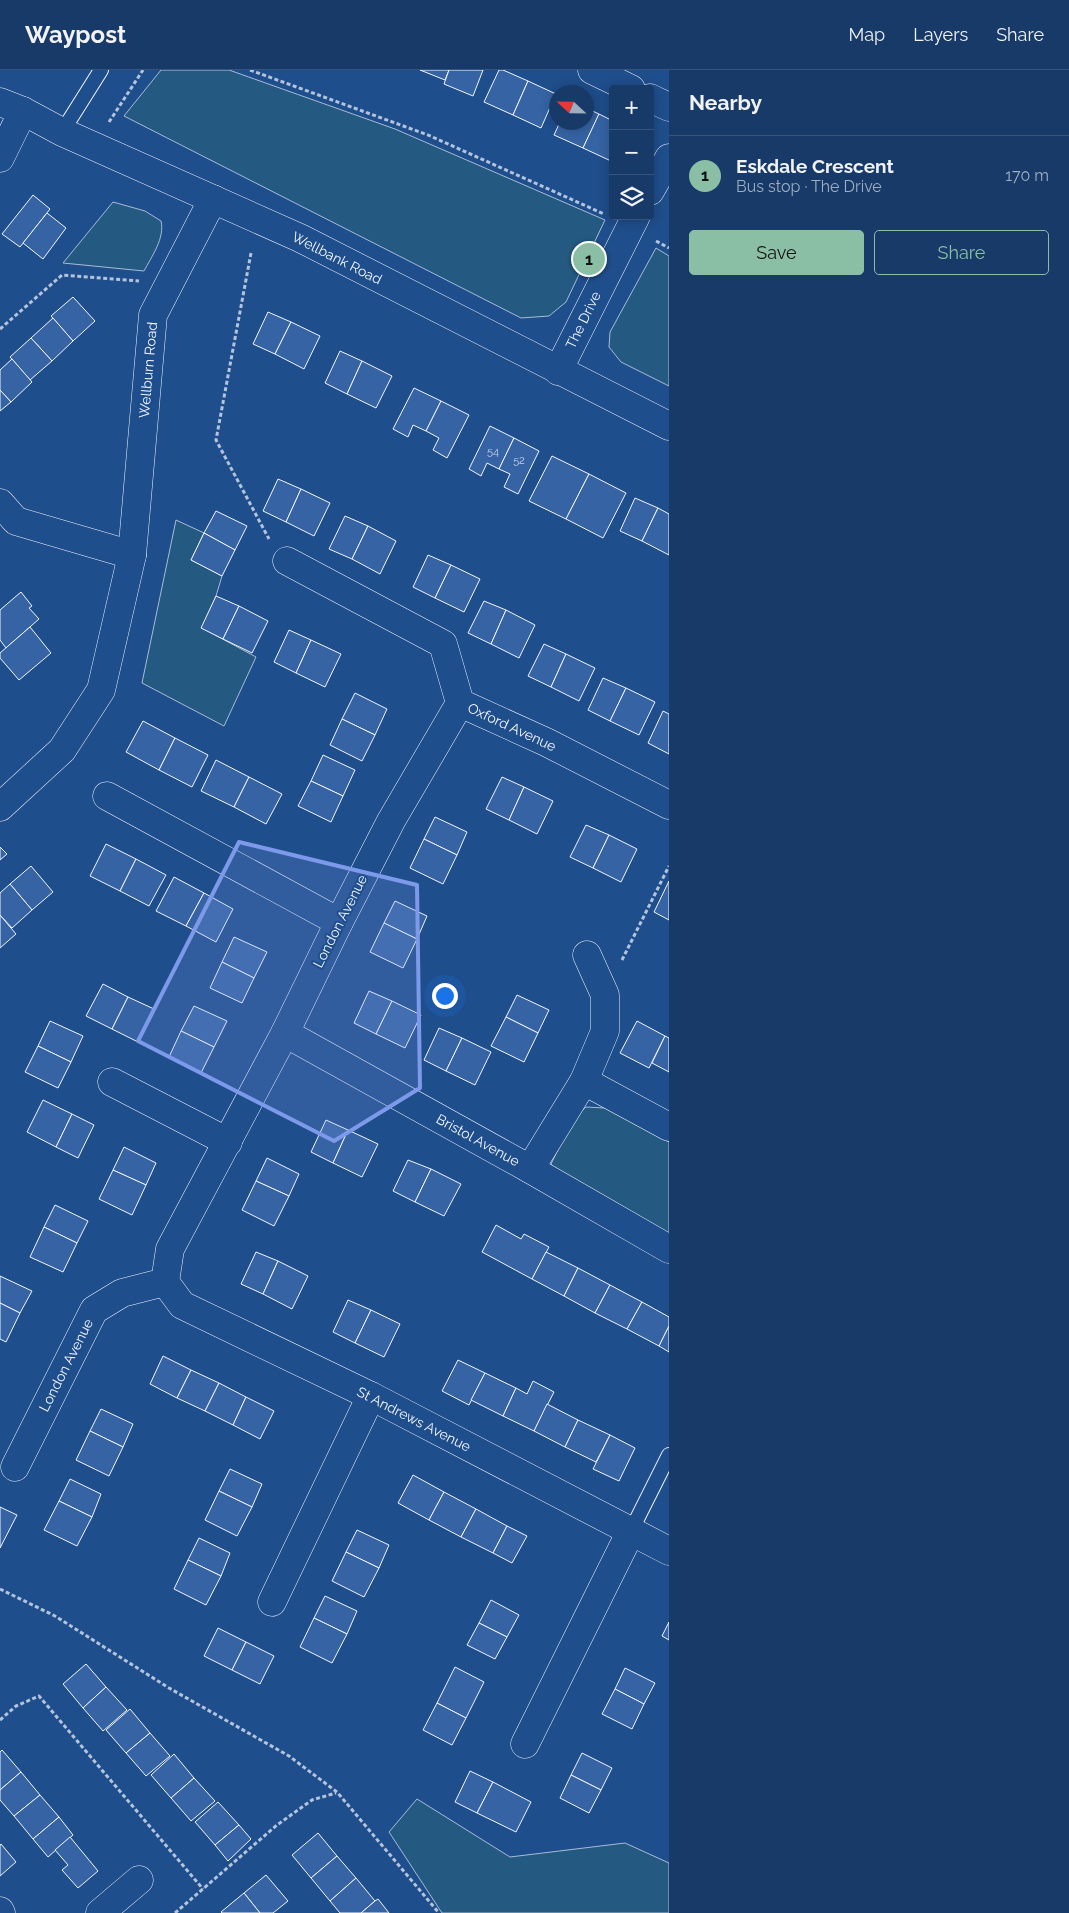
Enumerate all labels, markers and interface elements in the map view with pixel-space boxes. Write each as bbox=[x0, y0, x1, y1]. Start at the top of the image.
text: Waypost bbox=[25, 20, 126, 49]
text: Map bbox=[849, 24, 885, 45]
text: Layers bbox=[913, 24, 968, 45]
text: Share bbox=[996, 24, 1044, 45]
north arrow bbox=[549, 85, 594, 130]
map controls bbox=[609, 85, 654, 220]
button: + bbox=[609, 85, 654, 130]
text: Nearby bbox=[689, 90, 762, 115]
button: − bbox=[609, 130, 654, 175]
text: Eskdale Crescent bbox=[736, 155, 894, 177]
text: 1 bbox=[701, 166, 709, 185]
text: 170 m bbox=[1005, 166, 1049, 185]
button: layers bbox=[609, 175, 654, 220]
text: Bus stop · The Drive bbox=[736, 177, 882, 196]
street label: Wellbank Road bbox=[289, 229, 385, 287]
button: Save bbox=[689, 230, 864, 275]
button: Share bbox=[874, 230, 1049, 275]
pin: 1 bbox=[573, 240, 605, 278]
street label: The Drive bbox=[562, 289, 604, 351]
street label: Wellburn Road bbox=[136, 321, 160, 419]
house number: 54 bbox=[487, 445, 499, 458]
house number: 52 bbox=[513, 454, 525, 467]
street label: Oxford Avenue bbox=[465, 699, 559, 755]
street label: London Avenue bbox=[310, 872, 370, 970]
your location bbox=[432, 983, 458, 1009]
street label: Bristol Avenue bbox=[434, 1111, 522, 1169]
street label: London Avenue bbox=[36, 1316, 96, 1414]
street label: St Andrews Avenue bbox=[354, 1383, 474, 1455]

